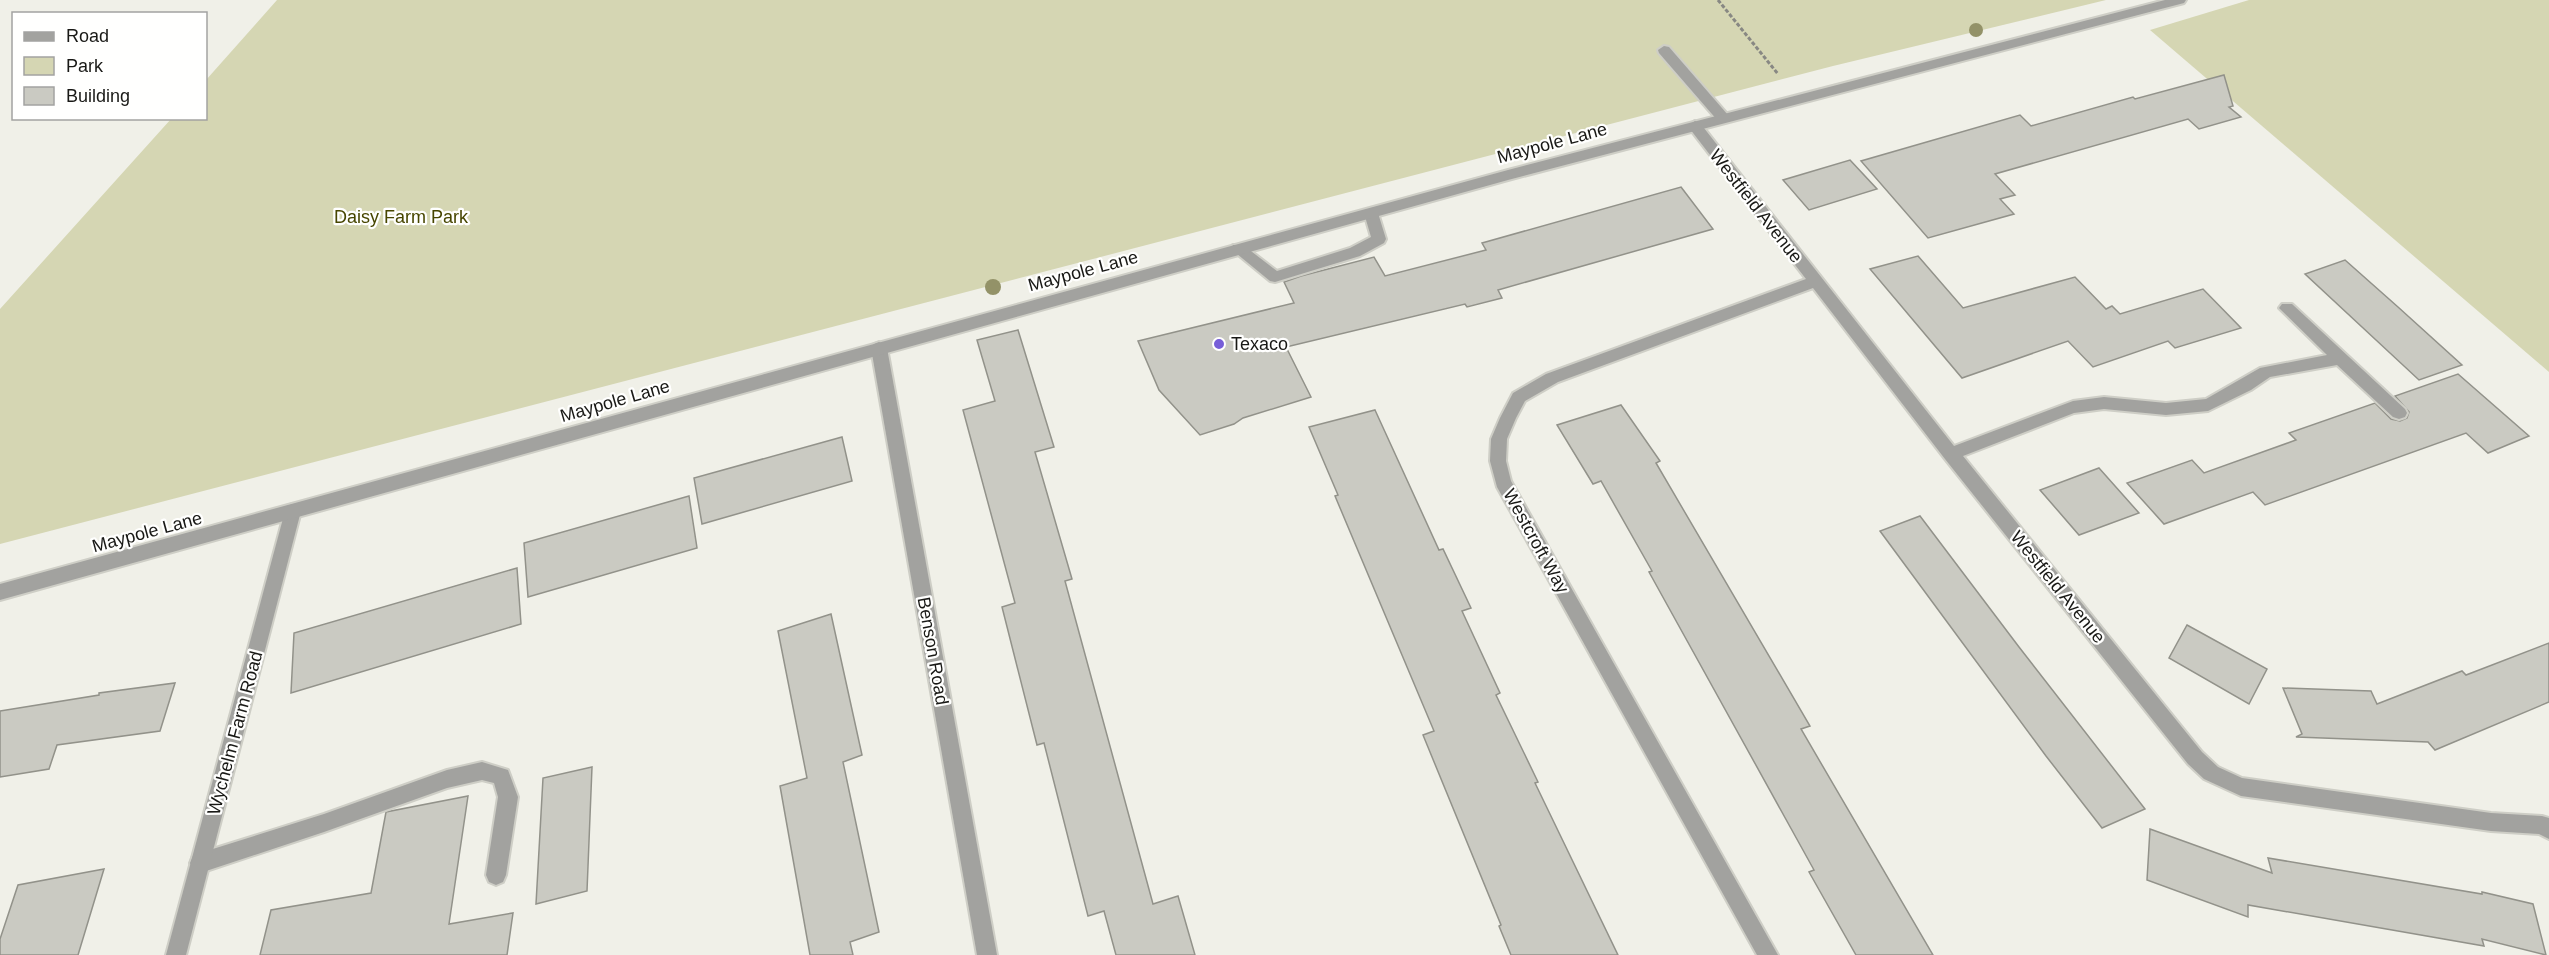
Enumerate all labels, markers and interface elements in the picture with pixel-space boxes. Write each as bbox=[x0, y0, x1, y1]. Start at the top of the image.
legend bbox=[12, 12, 207, 120]
text: Road bbox=[66, 26, 109, 46]
text: Park bbox=[66, 56, 104, 76]
text: Building bbox=[66, 86, 130, 106]
street label: Maypole Lane bbox=[1495, 119, 1609, 167]
street label: Westfield Avenue bbox=[1706, 145, 1806, 267]
park label: Daisy Farm Park bbox=[334, 207, 469, 227]
street label: Maypole Lane bbox=[1026, 247, 1140, 295]
place label: Texaco bbox=[1231, 334, 1288, 354]
marker: Texaco bbox=[1212, 337, 1226, 351]
street label: Maypole Lane bbox=[558, 376, 672, 426]
street label: Westcroft Way bbox=[1499, 485, 1573, 597]
street label: Maypole Lane bbox=[90, 508, 204, 556]
street label: Westfield Avenue bbox=[2007, 527, 2109, 647]
street label: Benson Road bbox=[914, 596, 952, 706]
street label: Wychelm Farm Road bbox=[203, 649, 267, 817]

